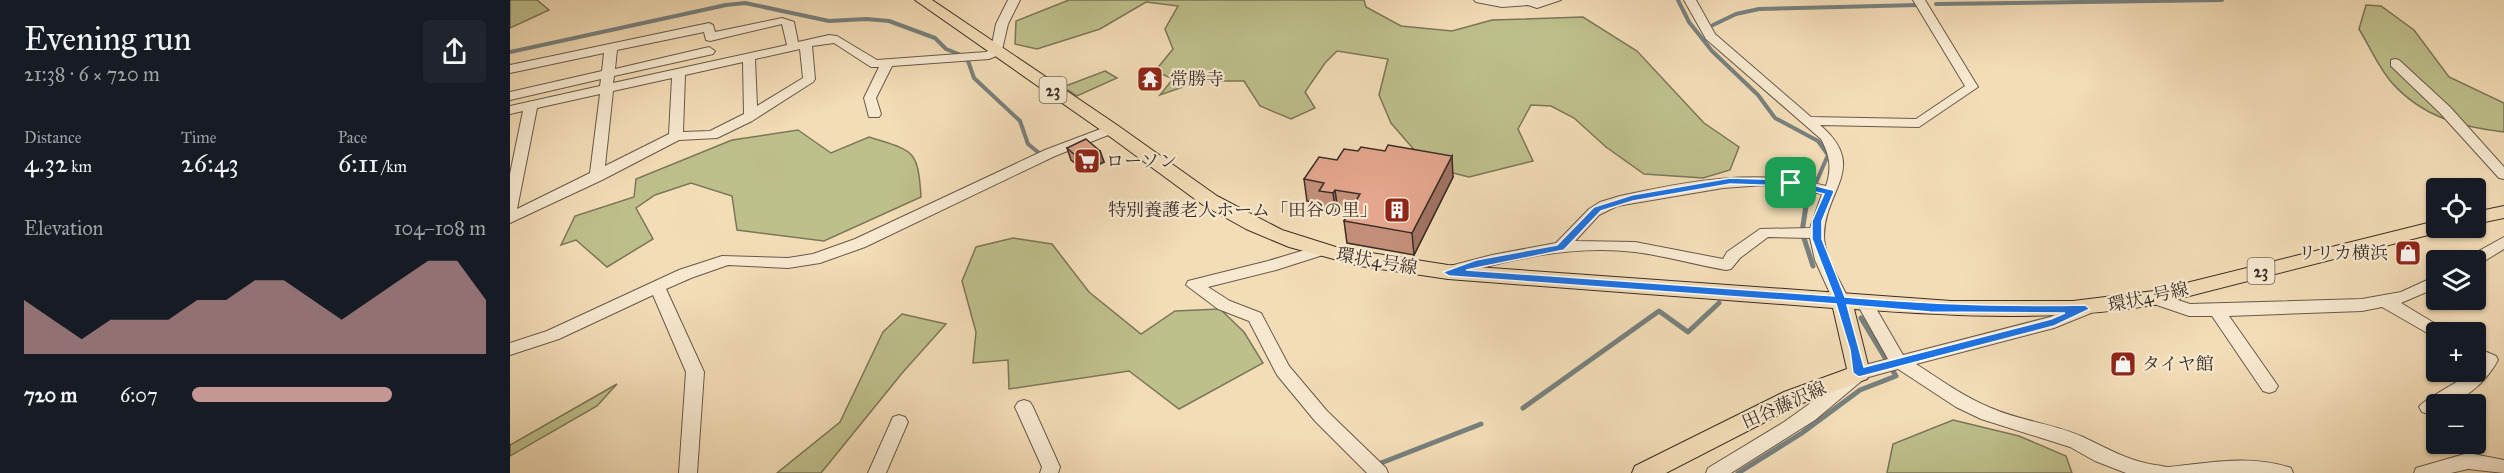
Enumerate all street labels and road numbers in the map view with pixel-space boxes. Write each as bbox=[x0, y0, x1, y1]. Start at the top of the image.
road number: 23 bbox=[1040, 77, 1066, 103]
street label: 環状4号線 bbox=[1335, 243, 1419, 279]
road number: 23 bbox=[2248, 258, 2274, 284]
street label: 環状4号線 bbox=[2106, 278, 2190, 316]
street label: 田谷藤沢線 bbox=[1738, 377, 1830, 433]

